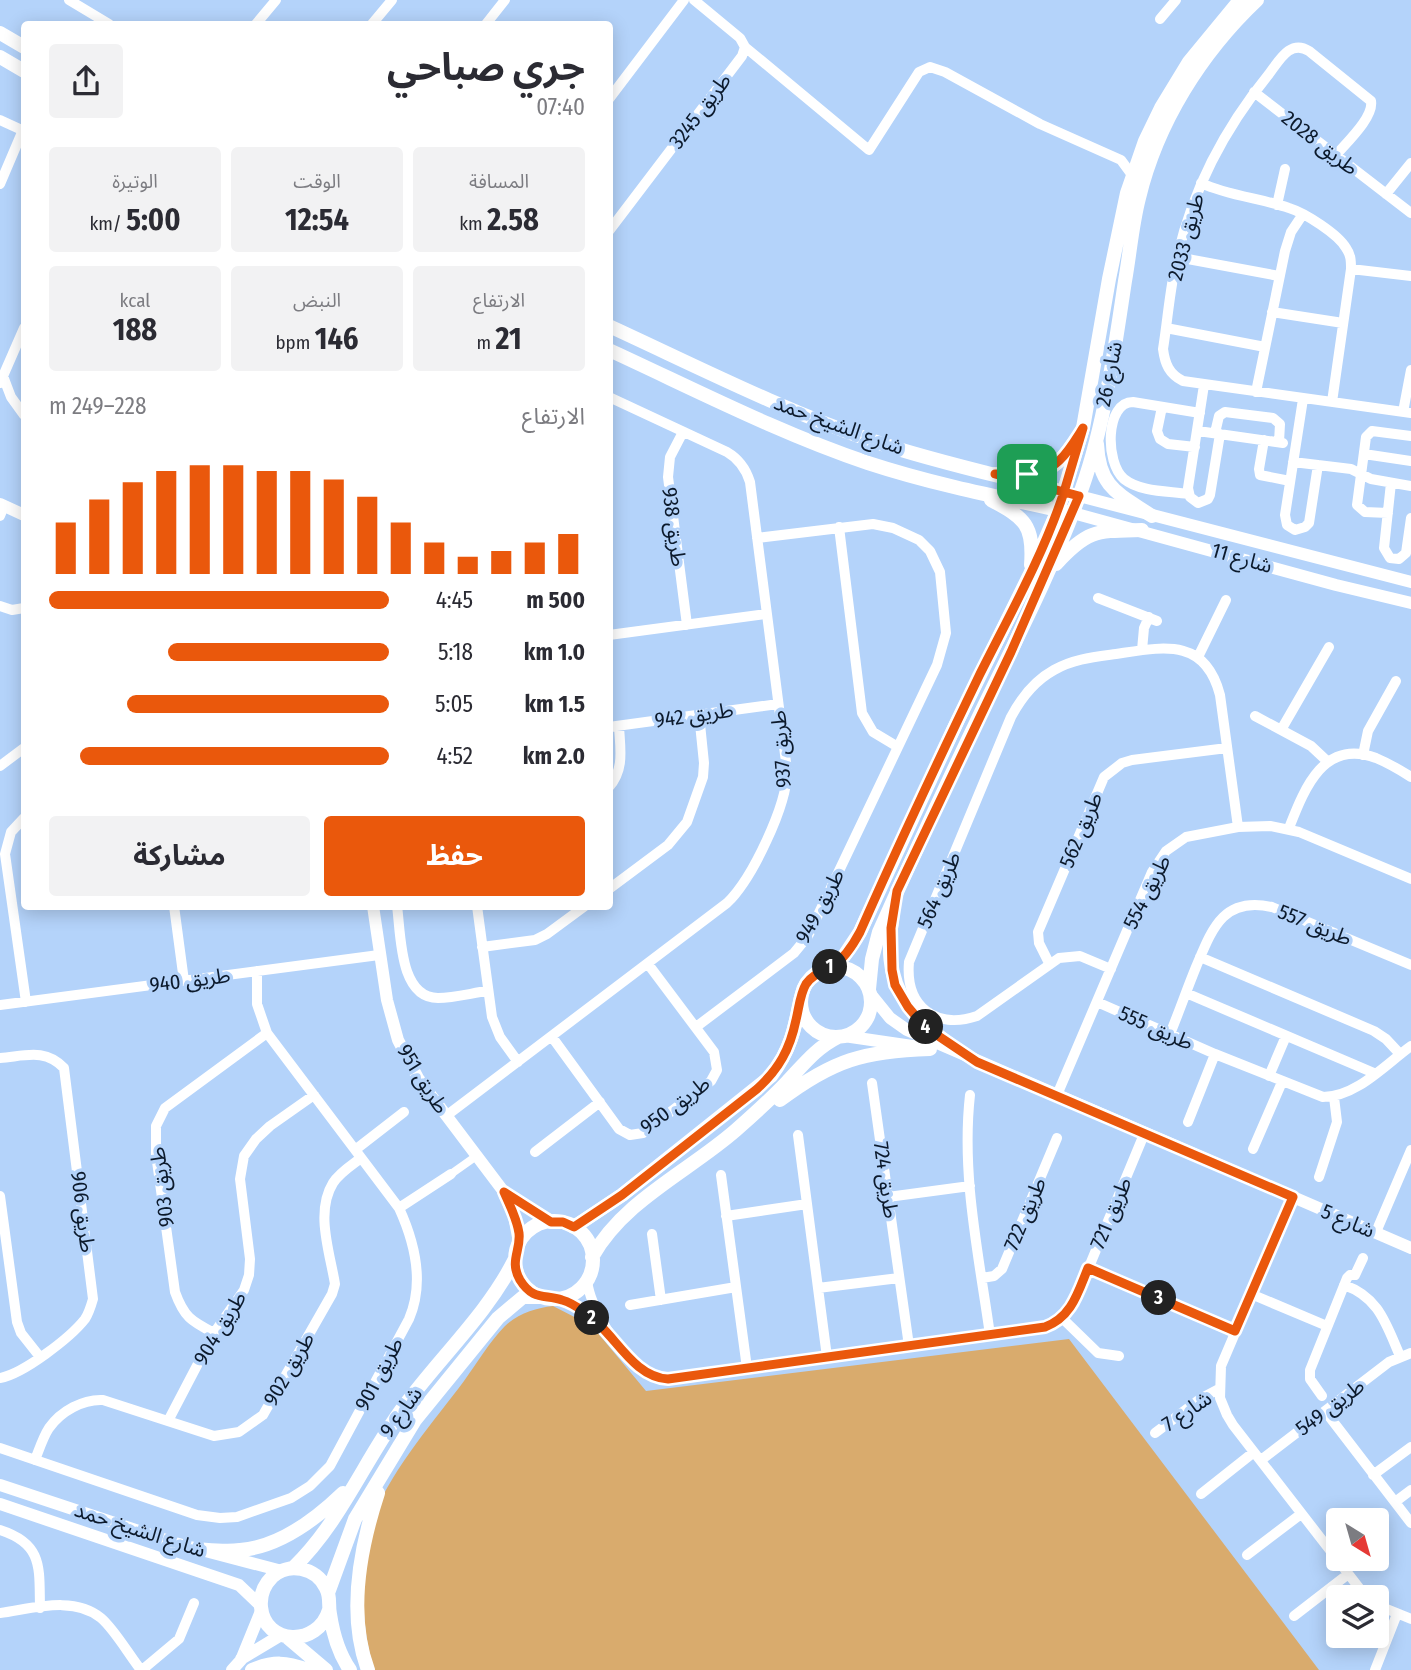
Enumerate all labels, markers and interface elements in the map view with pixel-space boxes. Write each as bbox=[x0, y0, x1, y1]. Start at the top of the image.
button: share bbox=[49, 44, 123, 118]
text: جري صباحي bbox=[387, 44, 585, 90]
street label: طريق 3245 bbox=[663, 68, 737, 154]
text: 07:40 bbox=[536, 93, 585, 121]
street label: طريق 2028 bbox=[1277, 105, 1363, 181]
text: الوتيرة bbox=[112, 170, 158, 193]
text: الوقت bbox=[293, 170, 341, 193]
text: المسافة bbox=[469, 170, 529, 193]
street label: طريق 2033 bbox=[1162, 191, 1210, 283]
text: 5:00 bbox=[126, 202, 181, 238]
text: 12:54 bbox=[285, 202, 349, 238]
text: 2.58 bbox=[487, 202, 539, 238]
text: /km bbox=[89, 212, 126, 235]
text: km bbox=[459, 212, 487, 235]
text: kcal bbox=[120, 289, 150, 312]
text: النبض bbox=[293, 289, 341, 312]
text: الارتفاع bbox=[473, 289, 525, 312]
text: 188 bbox=[113, 312, 157, 348]
text: 146 bbox=[315, 321, 359, 357]
text: 21 bbox=[496, 321, 522, 357]
text: bpm bbox=[275, 331, 315, 354]
text: m bbox=[476, 331, 496, 354]
street label: شارع 26 bbox=[1090, 339, 1130, 409]
street label: شارع الشيخ حمد bbox=[770, 389, 907, 462]
text: 228–249 m bbox=[49, 392, 146, 420]
text: الارتفاع bbox=[522, 402, 585, 430]
pin bbox=[997, 444, 1057, 504]
icon: arrive bbox=[1008, 455, 1046, 493]
street label: طريق 938 bbox=[656, 486, 692, 568]
street label: شارع 11 bbox=[1208, 537, 1275, 581]
text: 4:45 bbox=[436, 586, 473, 614]
text: 500 m bbox=[526, 586, 585, 614]
text: 5:18 bbox=[438, 638, 473, 666]
text: 1.0 km bbox=[524, 638, 585, 666]
text: 5:05 bbox=[435, 690, 473, 718]
text: 1.5 km bbox=[524, 690, 585, 718]
street label: طريق 942 bbox=[653, 697, 735, 733]
street label: طريق 937 bbox=[765, 709, 797, 789]
text: 4:52 bbox=[436, 742, 473, 770]
text: 2.0 km bbox=[523, 742, 585, 770]
street label: طريق 562 bbox=[1054, 788, 1108, 872]
button: مشاركة bbox=[49, 816, 310, 896]
button: حفظ bbox=[324, 816, 585, 896]
street label: طريق 564 bbox=[911, 848, 967, 932]
street label: طريق 554 bbox=[1117, 851, 1177, 933]
street label: طريق 949 bbox=[790, 865, 850, 947]
street label: طريق 557 bbox=[1274, 898, 1356, 952]
pin: 1 bbox=[812, 950, 848, 984]
text: 1 bbox=[825, 955, 834, 978]
street label: طريق 940 bbox=[148, 962, 232, 998]
street label: طريق 555 bbox=[1115, 1000, 1197, 1056]
pin: 4 bbox=[908, 1010, 944, 1044]
text: 4 bbox=[921, 1015, 930, 1038]
street label: طريق 951 bbox=[392, 1039, 454, 1119]
street label: طريق 950 bbox=[635, 1070, 715, 1140]
street label: طريق 724 bbox=[868, 1140, 904, 1220]
street label: طريق 903 bbox=[144, 1145, 180, 1229]
street label: طريق 906 bbox=[65, 1170, 101, 1254]
street label: طريق 721 bbox=[1084, 1173, 1138, 1253]
street label: طريق 722 bbox=[998, 1174, 1052, 1254]
street label: شارع 5 bbox=[1317, 1198, 1379, 1246]
pin: 3 bbox=[1142, 1280, 1176, 1316]
street label: طريق 904 bbox=[188, 1286, 252, 1370]
text: 3 bbox=[1154, 1286, 1163, 1309]
pin: 2 bbox=[574, 1300, 610, 1336]
text: 2 bbox=[587, 1306, 596, 1329]
street label: طريق 902 bbox=[258, 1328, 320, 1410]
street label: طريق 901 bbox=[349, 1333, 409, 1415]
street label: طريق 549 bbox=[1290, 1373, 1370, 1441]
street label: شارع 9 bbox=[374, 1382, 430, 1444]
street label: شارع 7 bbox=[1157, 1385, 1218, 1439]
street label: شارع الشيخ حمد bbox=[71, 1497, 209, 1565]
north arrow bbox=[1326, 1508, 1390, 1572]
map controls bbox=[1326, 1508, 1389, 1648]
button: layers bbox=[1326, 1585, 1389, 1648]

